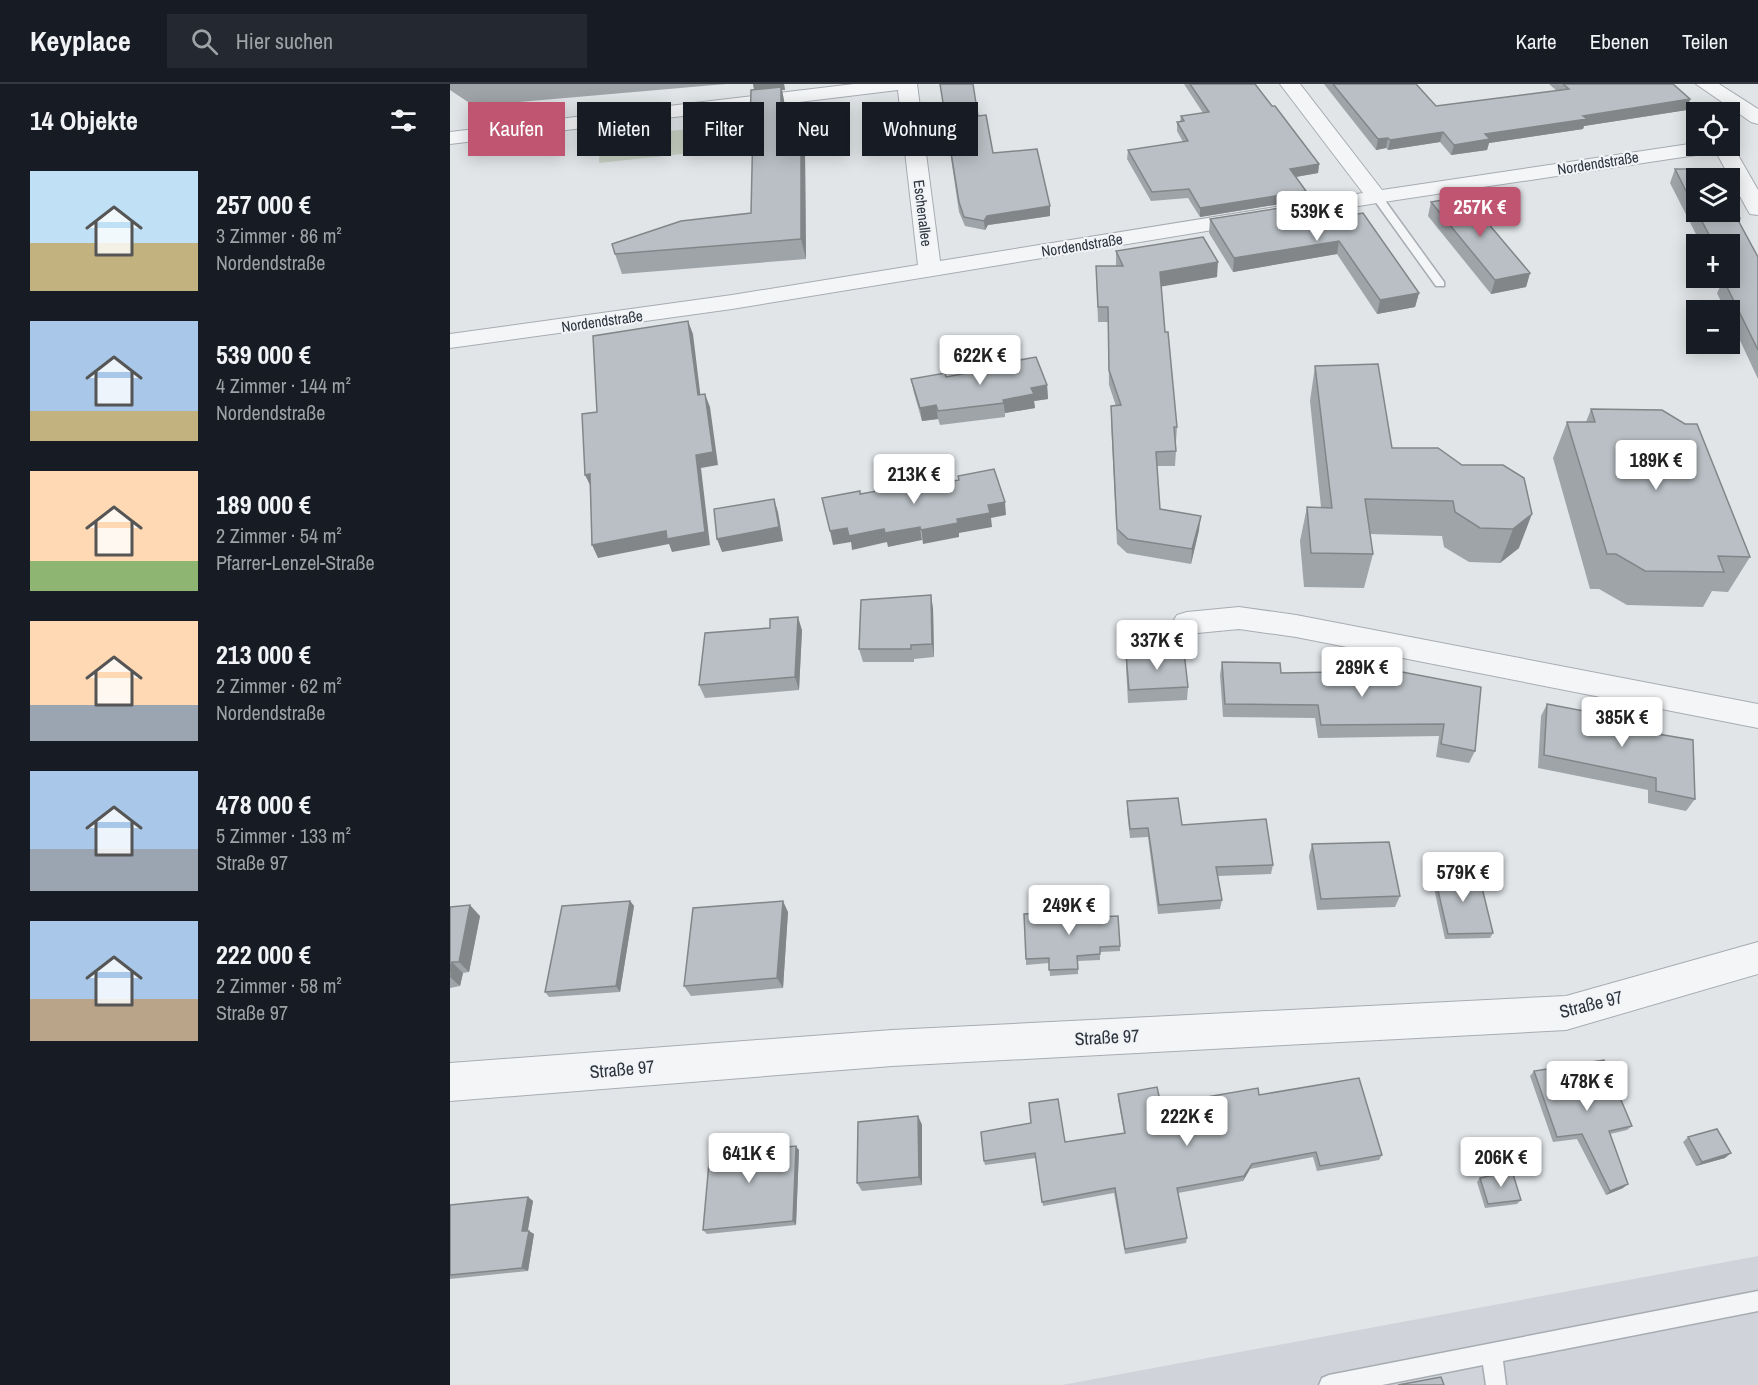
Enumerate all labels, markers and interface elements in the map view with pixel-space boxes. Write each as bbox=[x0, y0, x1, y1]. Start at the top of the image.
search box bbox=[167, 14, 587, 68]
text: Keyplace bbox=[30, 22, 131, 60]
icon: search bbox=[188, 25, 221, 58]
text: Hier suchen bbox=[236, 26, 333, 56]
text: Karte bbox=[1516, 27, 1557, 56]
text: Ebenen bbox=[1590, 27, 1649, 56]
text: Teilen bbox=[1682, 27, 1728, 56]
chip: Kaufen bbox=[468, 102, 565, 156]
chip: Mieten bbox=[577, 102, 671, 156]
chip: Filter bbox=[683, 102, 764, 156]
chip: Neu bbox=[776, 102, 850, 156]
chip: Wohnung bbox=[862, 102, 978, 156]
map controls bbox=[1686, 102, 1740, 354]
button: locate bbox=[1686, 102, 1740, 156]
text: 14 Objekte bbox=[30, 103, 138, 138]
icon: filters bbox=[387, 104, 420, 137]
street label: Nordendstraße bbox=[1556, 146, 1640, 180]
button: layers bbox=[1686, 168, 1740, 222]
street label: Eschenallee bbox=[908, 178, 938, 248]
text: 257 000 € bbox=[216, 187, 311, 222]
pin: 257K € bbox=[1431, 187, 1529, 238]
pin: 539K € bbox=[1268, 191, 1366, 242]
text: 257K € bbox=[1454, 193, 1506, 220]
icon: home bbox=[78, 195, 150, 267]
text: 539K € bbox=[1291, 197, 1343, 224]
text: 3 Zimmer · 86 m² bbox=[216, 222, 342, 249]
street label: Nordendstraße bbox=[1040, 228, 1124, 262]
button: + bbox=[1686, 234, 1740, 288]
text: Nordendstraße bbox=[216, 249, 325, 276]
button: − bbox=[1686, 300, 1740, 354]
street label: Nordendstraße bbox=[560, 305, 644, 337]
pin: 622K € bbox=[931, 335, 1029, 386]
text: 539 000 € bbox=[216, 337, 311, 372]
text: 622K € bbox=[954, 341, 1006, 368]
icon: home bbox=[78, 345, 150, 417]
text: 4 Zimmer · 144 m² bbox=[216, 372, 351, 399]
text: Nordendstraße bbox=[216, 399, 325, 426]
pin: 189K € bbox=[1607, 440, 1705, 491]
text: 189K € bbox=[1630, 446, 1682, 473]
pin: 213K € bbox=[865, 454, 963, 505]
text: 213K € bbox=[888, 460, 940, 487]
text: 189 000 € bbox=[216, 487, 311, 522]
icon: home bbox=[78, 495, 150, 567]
text: 2 Zimmer · 54 m² bbox=[216, 522, 342, 549]
text: Pfarrer-Lenzel-Straße bbox=[216, 549, 375, 576]
pin: 337K € bbox=[1108, 620, 1206, 671]
text: 337K € bbox=[1131, 626, 1183, 653]
text: 213 000 € bbox=[216, 637, 311, 672]
icon: home bbox=[78, 645, 150, 717]
pin: 289K € bbox=[1313, 647, 1411, 698]
text: 289K € bbox=[1336, 653, 1388, 680]
text: 2 Zimmer · 62 m² bbox=[216, 672, 342, 699]
pin: 385K € bbox=[1573, 697, 1671, 748]
text: Nordendstraße bbox=[216, 699, 325, 726]
text: 385K € bbox=[1596, 703, 1648, 730]
text: 478 000 € bbox=[216, 787, 311, 822]
icon: home bbox=[78, 795, 150, 867]
text: 5 Zimmer · 133 m² bbox=[216, 822, 351, 849]
text: Straße 97 bbox=[216, 849, 288, 876]
pin: 579K € bbox=[1414, 852, 1512, 903]
text: 579K € bbox=[1437, 858, 1489, 885]
pin: 249K € bbox=[1020, 885, 1118, 936]
text: 249K € bbox=[1043, 891, 1095, 918]
text: 222 000 € bbox=[216, 937, 311, 972]
icon: home bbox=[78, 945, 150, 1017]
text: 2 Zimmer · 58 m² bbox=[216, 972, 342, 999]
street label: Straße 97 bbox=[1557, 984, 1625, 1024]
text: Straße 97 bbox=[216, 999, 288, 1026]
street label: Straße 97 bbox=[1074, 1023, 1140, 1051]
street label: Straße 97 bbox=[589, 1054, 655, 1084]
pin: 478K € bbox=[1538, 1061, 1636, 1112]
text: 478K € bbox=[1561, 1067, 1613, 1094]
pin: 222K € bbox=[1138, 1096, 1236, 1147]
text: 222K € bbox=[1161, 1102, 1213, 1129]
pin: 641K € bbox=[700, 1133, 798, 1184]
pin: 206K € bbox=[1452, 1137, 1550, 1188]
text: 641K € bbox=[723, 1139, 775, 1166]
text: 206K € bbox=[1475, 1143, 1527, 1170]

